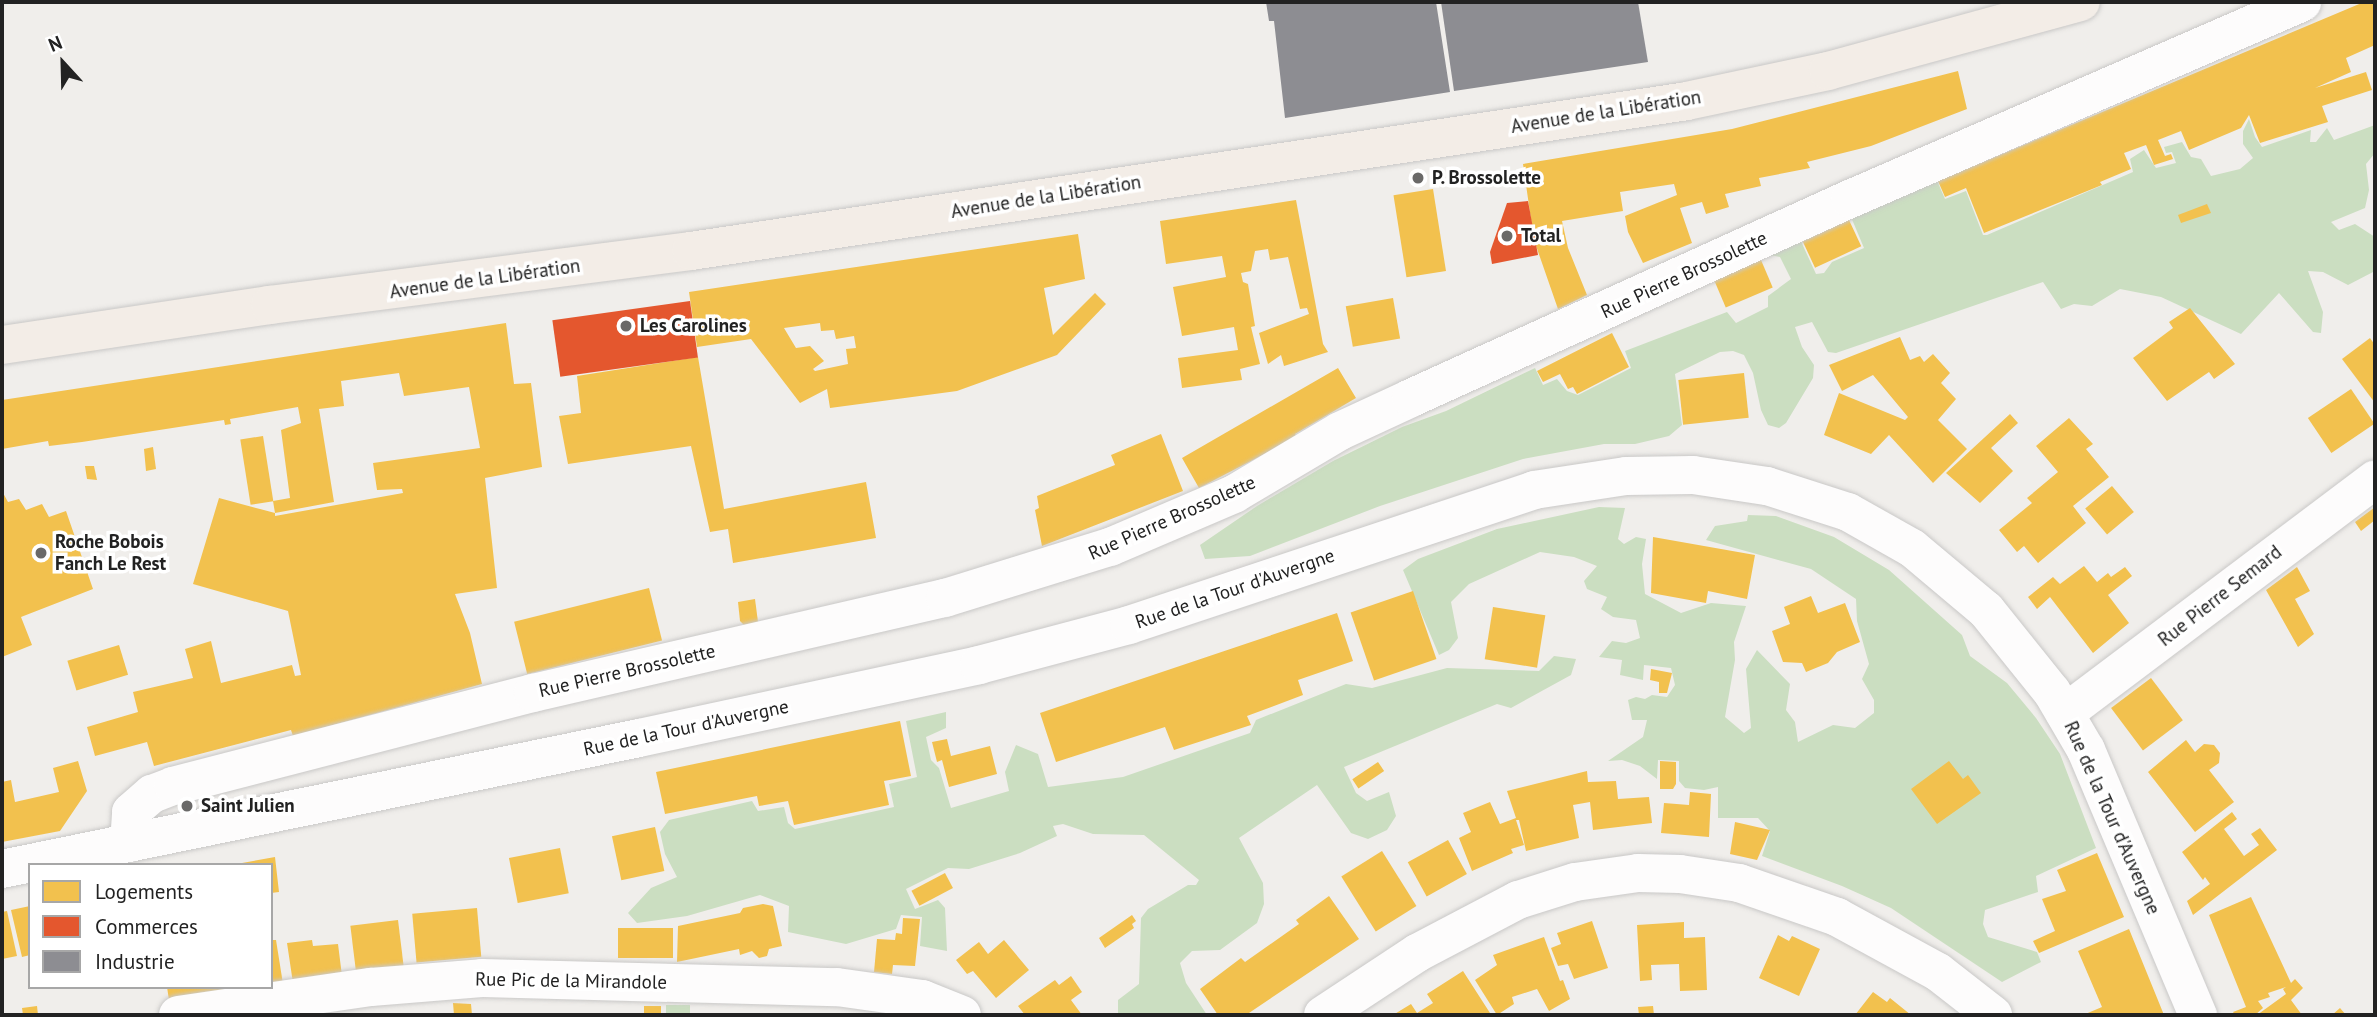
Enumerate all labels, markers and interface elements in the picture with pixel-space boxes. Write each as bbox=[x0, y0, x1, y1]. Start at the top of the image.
north arrow bbox=[28, 28, 98, 98]
text: N bbox=[45, 30, 65, 57]
street label: Avenue de la Libération bbox=[1509, 86, 1703, 138]
place label: P. Brossolette bbox=[1432, 167, 1542, 189]
marker: P. Brossolette bbox=[1410, 170, 1426, 186]
street label: Avenue de la Libération bbox=[949, 171, 1143, 223]
place label: Total bbox=[1521, 225, 1561, 247]
street label: Rue Pierre Brossolette bbox=[1597, 227, 1771, 323]
marker: Total bbox=[1499, 228, 1515, 244]
street label: Avenue de la Libération bbox=[388, 254, 582, 304]
place label: Les Carolines bbox=[640, 315, 747, 337]
marker: Les Carolines bbox=[618, 318, 634, 334]
street label: Rue Pierre Brossolette bbox=[1085, 471, 1259, 565]
place label: Roche Bobois Fanch Le Rest bbox=[55, 531, 166, 575]
street label: Rue Pierre Semard bbox=[2154, 541, 2286, 651]
street label: Rue de la Tour d'Auvergne bbox=[1132, 544, 1338, 634]
marker: Roche Bobois Fanch Le Rest bbox=[33, 545, 49, 561]
street label: Rue Pierre Brossolette bbox=[536, 640, 718, 702]
street label: Rue de la Tour d'Auvergne bbox=[581, 695, 791, 761]
street label: Rue de la Tour d'Auvergne bbox=[2059, 718, 2165, 918]
place label: Saint Julien bbox=[201, 795, 295, 817]
marker: Saint Julien bbox=[179, 798, 195, 814]
legend bbox=[28, 863, 273, 989]
text: Logements bbox=[95, 878, 193, 905]
text: Commerces bbox=[95, 913, 198, 940]
text: Industrie bbox=[95, 948, 175, 975]
street label: Rue Pic de la Mirandole bbox=[475, 968, 667, 994]

